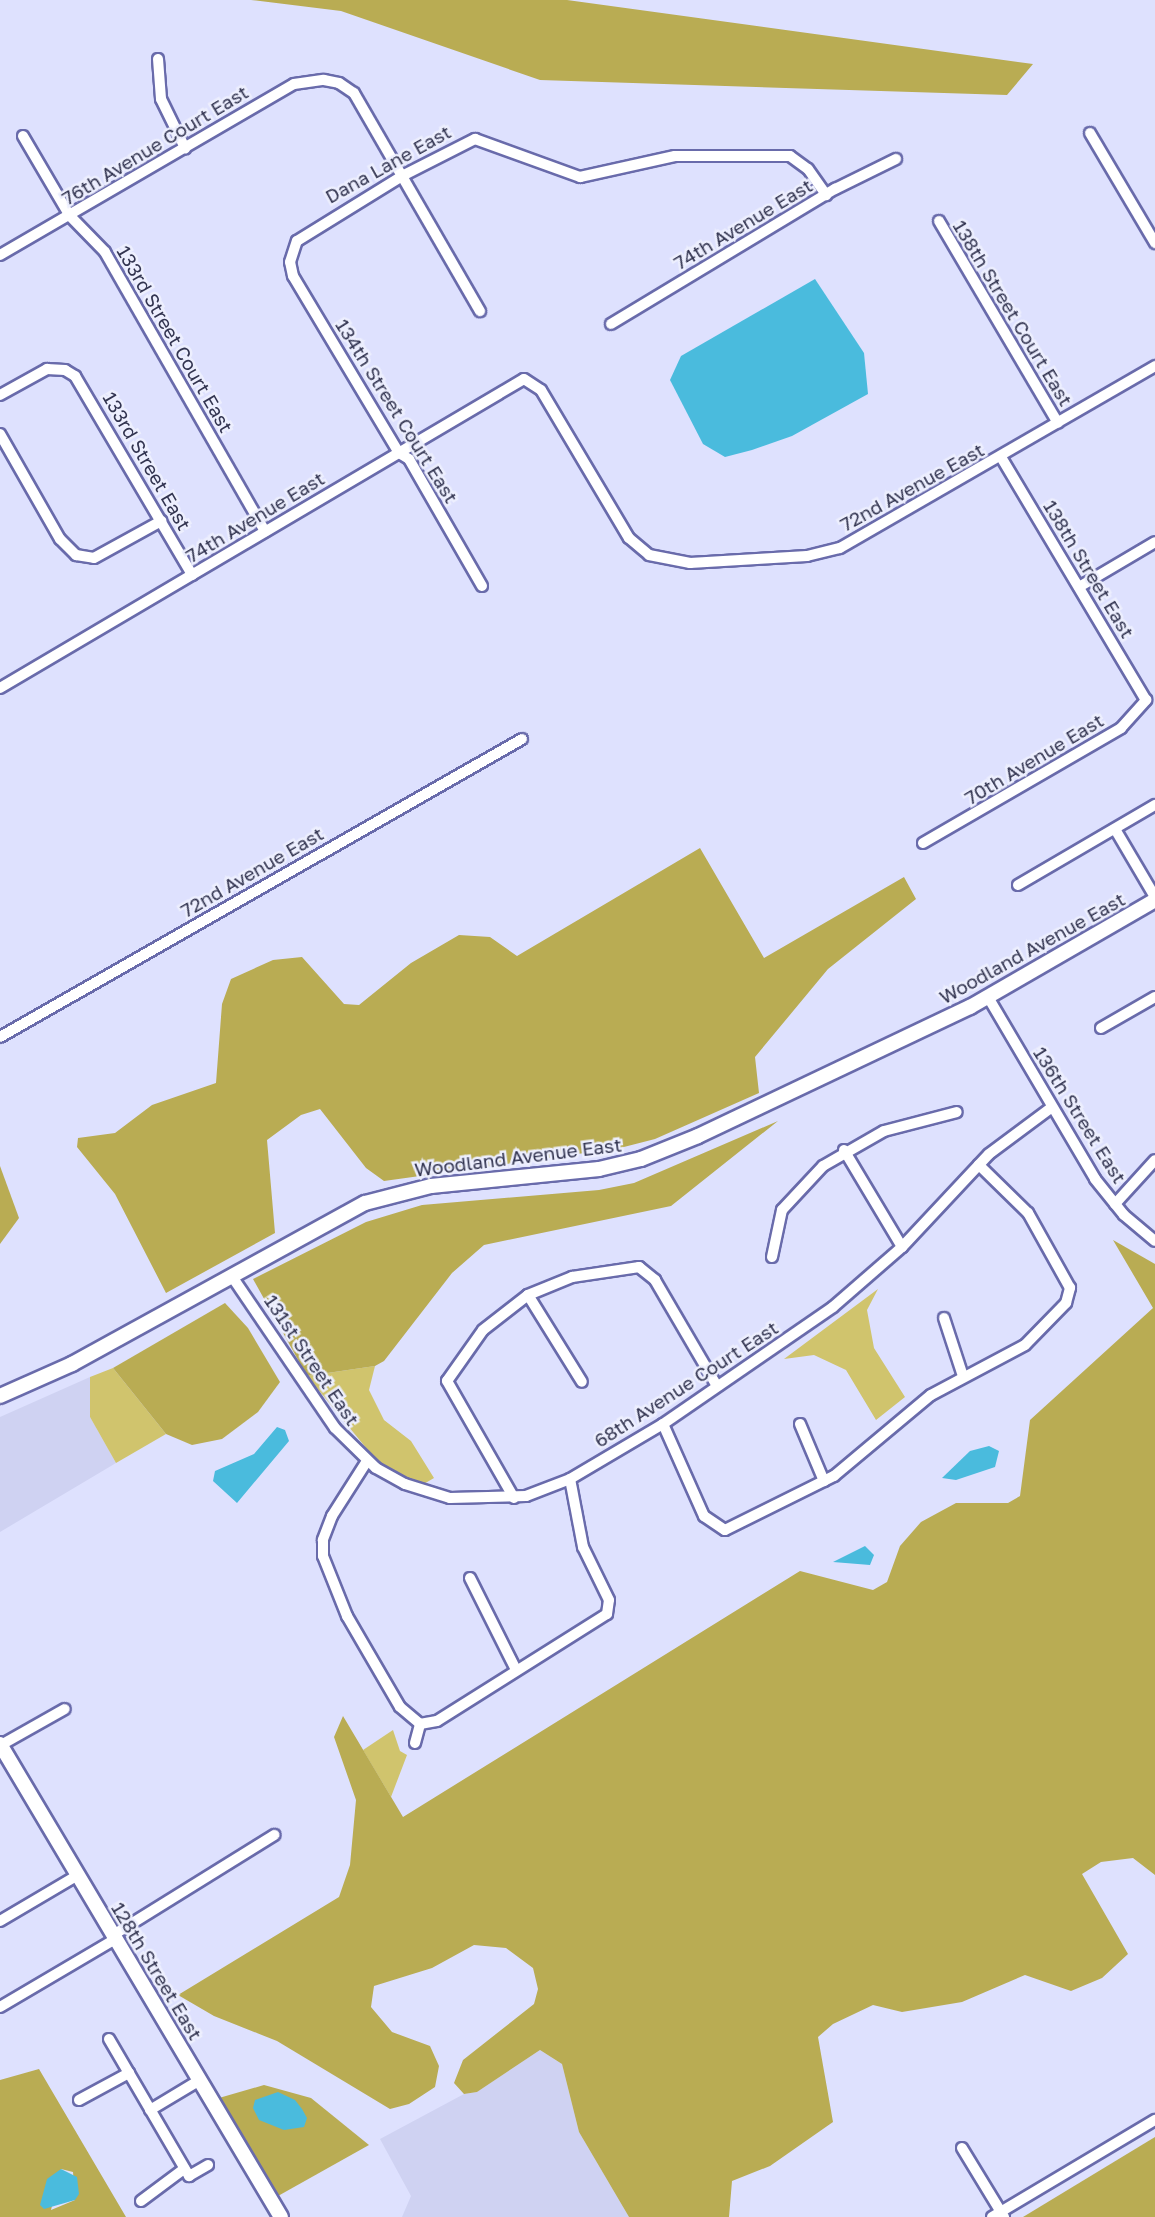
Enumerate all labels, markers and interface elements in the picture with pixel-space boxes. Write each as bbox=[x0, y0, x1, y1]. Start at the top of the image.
street label: 76th Avenue Court East bbox=[58, 80, 252, 210]
street label: Dana Lane East bbox=[321, 120, 455, 208]
street label: 74th Avenue East bbox=[670, 174, 816, 274]
street label: 138th Street Court East bbox=[948, 216, 1078, 410]
street label: 133rd Street Court East bbox=[112, 242, 238, 436]
street label: 134th Street Court East bbox=[331, 315, 463, 507]
street label: 133rd Street East bbox=[98, 388, 196, 534]
street label: 72nd Avenue East bbox=[836, 438, 988, 536]
street label: 74th Avenue East bbox=[182, 467, 328, 567]
street label: 138th Street East bbox=[1039, 496, 1139, 642]
street label: 70th Avenue East bbox=[961, 709, 1107, 809]
street label: 72nd Avenue East bbox=[177, 822, 327, 922]
street label: Woodland Avenue East bbox=[935, 887, 1129, 1009]
street label: 136th Street East bbox=[1029, 1043, 1131, 1187]
street label: Woodland Avenue East bbox=[413, 1133, 623, 1181]
street label: 131st Street East bbox=[260, 1290, 364, 1430]
street label: 68th Avenue Court East bbox=[590, 1316, 782, 1452]
street label: 128th Street East bbox=[107, 1898, 207, 2044]

